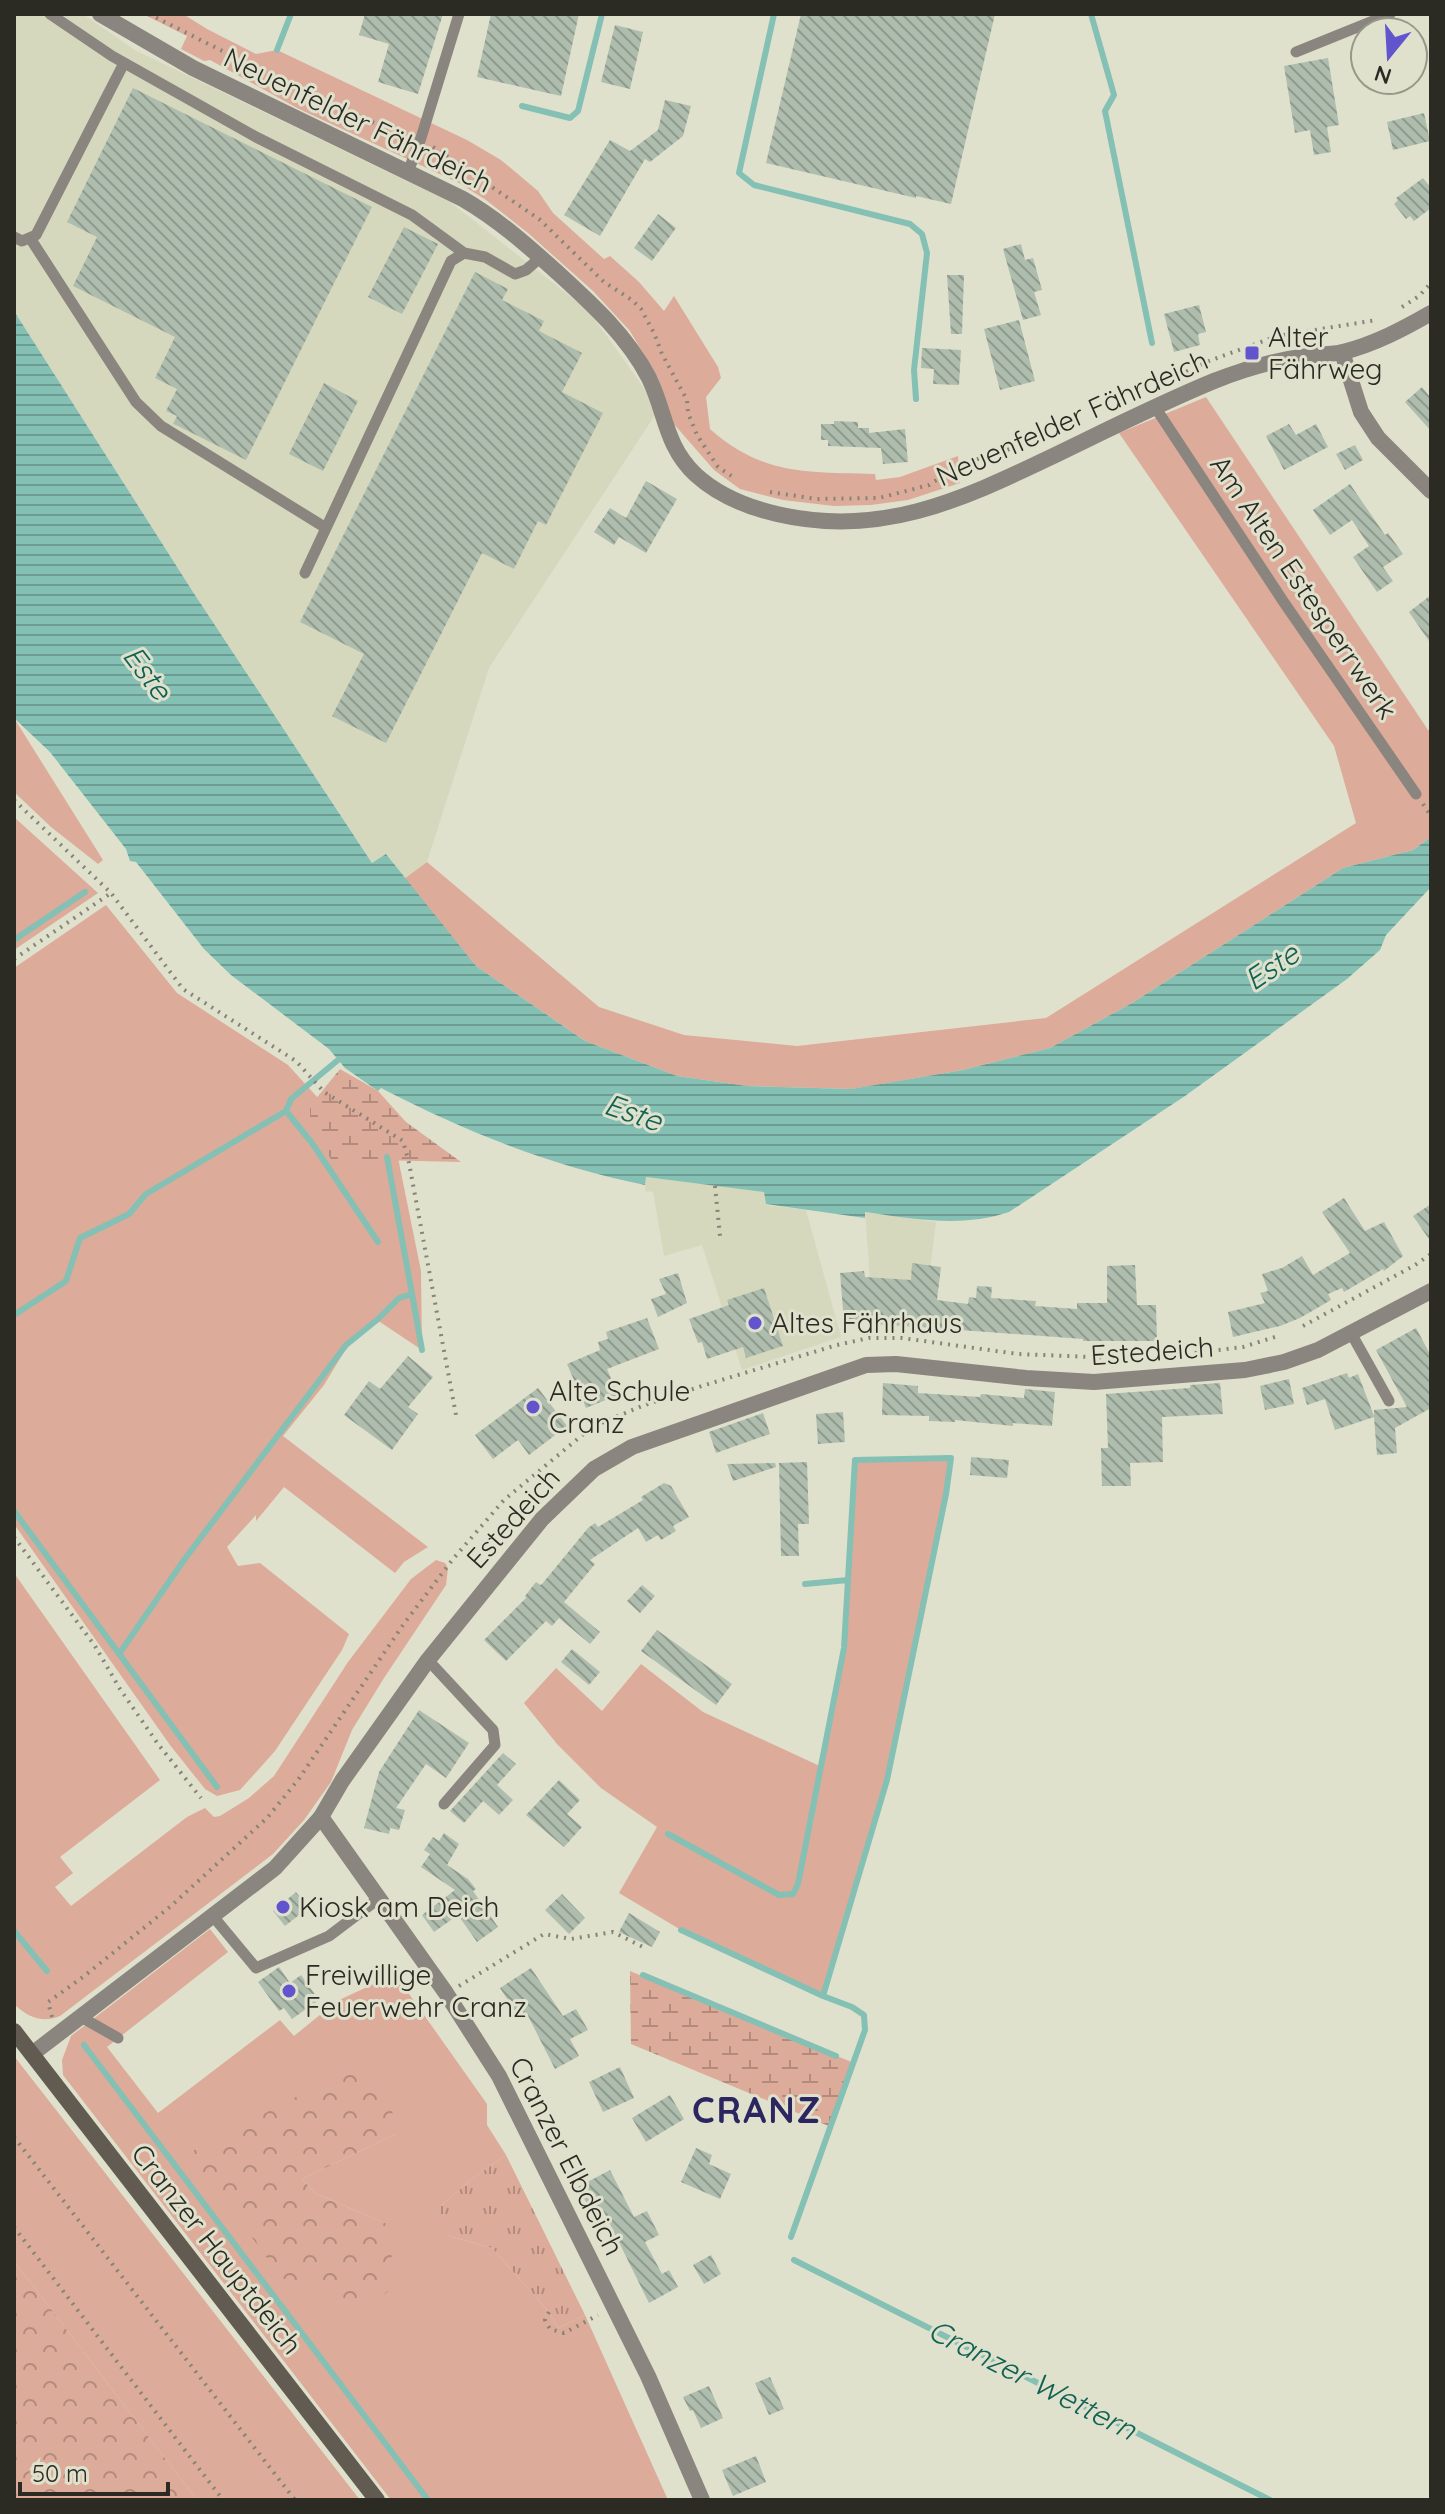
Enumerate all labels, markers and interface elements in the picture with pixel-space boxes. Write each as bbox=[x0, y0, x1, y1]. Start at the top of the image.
north arrow bbox=[1349, 16, 1429, 96]
street label: Neuenfelder Fährdeich bbox=[218, 39, 498, 200]
text: N bbox=[1371, 59, 1395, 91]
place label: Alter Fährweg bbox=[1268, 319, 1383, 386]
street label: Neuenfelder Fährdeich bbox=[930, 342, 1213, 493]
marker: Alter Fährweg bbox=[1243, 344, 1261, 362]
street label: Am Alten Estesperrwerk bbox=[1203, 448, 1406, 725]
water label: Este bbox=[115, 638, 181, 708]
water label: Este bbox=[1237, 934, 1307, 998]
water label: Este bbox=[600, 1085, 668, 1140]
place label: Altes Fährhaus bbox=[771, 1305, 962, 1340]
marker: Altes Fährhaus bbox=[746, 1314, 764, 1332]
street label: Estedeich bbox=[1089, 1329, 1215, 1372]
place label: Alte Schule Cranz bbox=[549, 1373, 690, 1440]
marker: Alte Schule Cranz bbox=[524, 1398, 542, 1416]
street label: Estedeich bbox=[458, 1460, 567, 1575]
place label: Kiosk am Deich bbox=[299, 1889, 499, 1924]
marker: Kiosk am Deich bbox=[274, 1898, 292, 1916]
place label: Freiwillige Feuerwehr Cranz bbox=[305, 1957, 527, 2024]
marker: Freiwillige Feuerwehr Cranz bbox=[280, 1982, 298, 2000]
street label: Cranzer Elbdeich bbox=[502, 2051, 632, 2261]
district label: CRANZ bbox=[692, 2087, 822, 2132]
street label: Cranzer Hauptdeich bbox=[124, 2136, 310, 2361]
water label: Cranzer Wettern bbox=[922, 2310, 1143, 2448]
scale bar bbox=[20, 2446, 168, 2496]
text: 50 m bbox=[32, 2458, 88, 2488]

